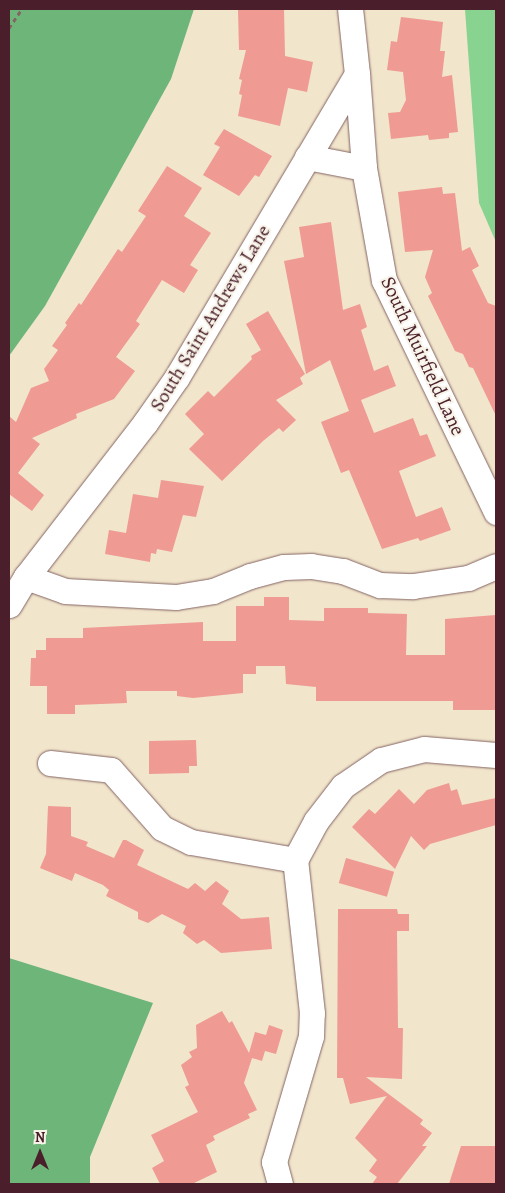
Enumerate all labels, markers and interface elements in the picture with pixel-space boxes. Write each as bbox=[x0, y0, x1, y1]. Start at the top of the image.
street label: South Saint Andrews Lane bbox=[145, 220, 275, 416]
street label: South Muirfield Lane bbox=[376, 273, 470, 439]
north arrow bbox=[15, 1128, 65, 1178]
text: N bbox=[35, 1128, 45, 1147]

